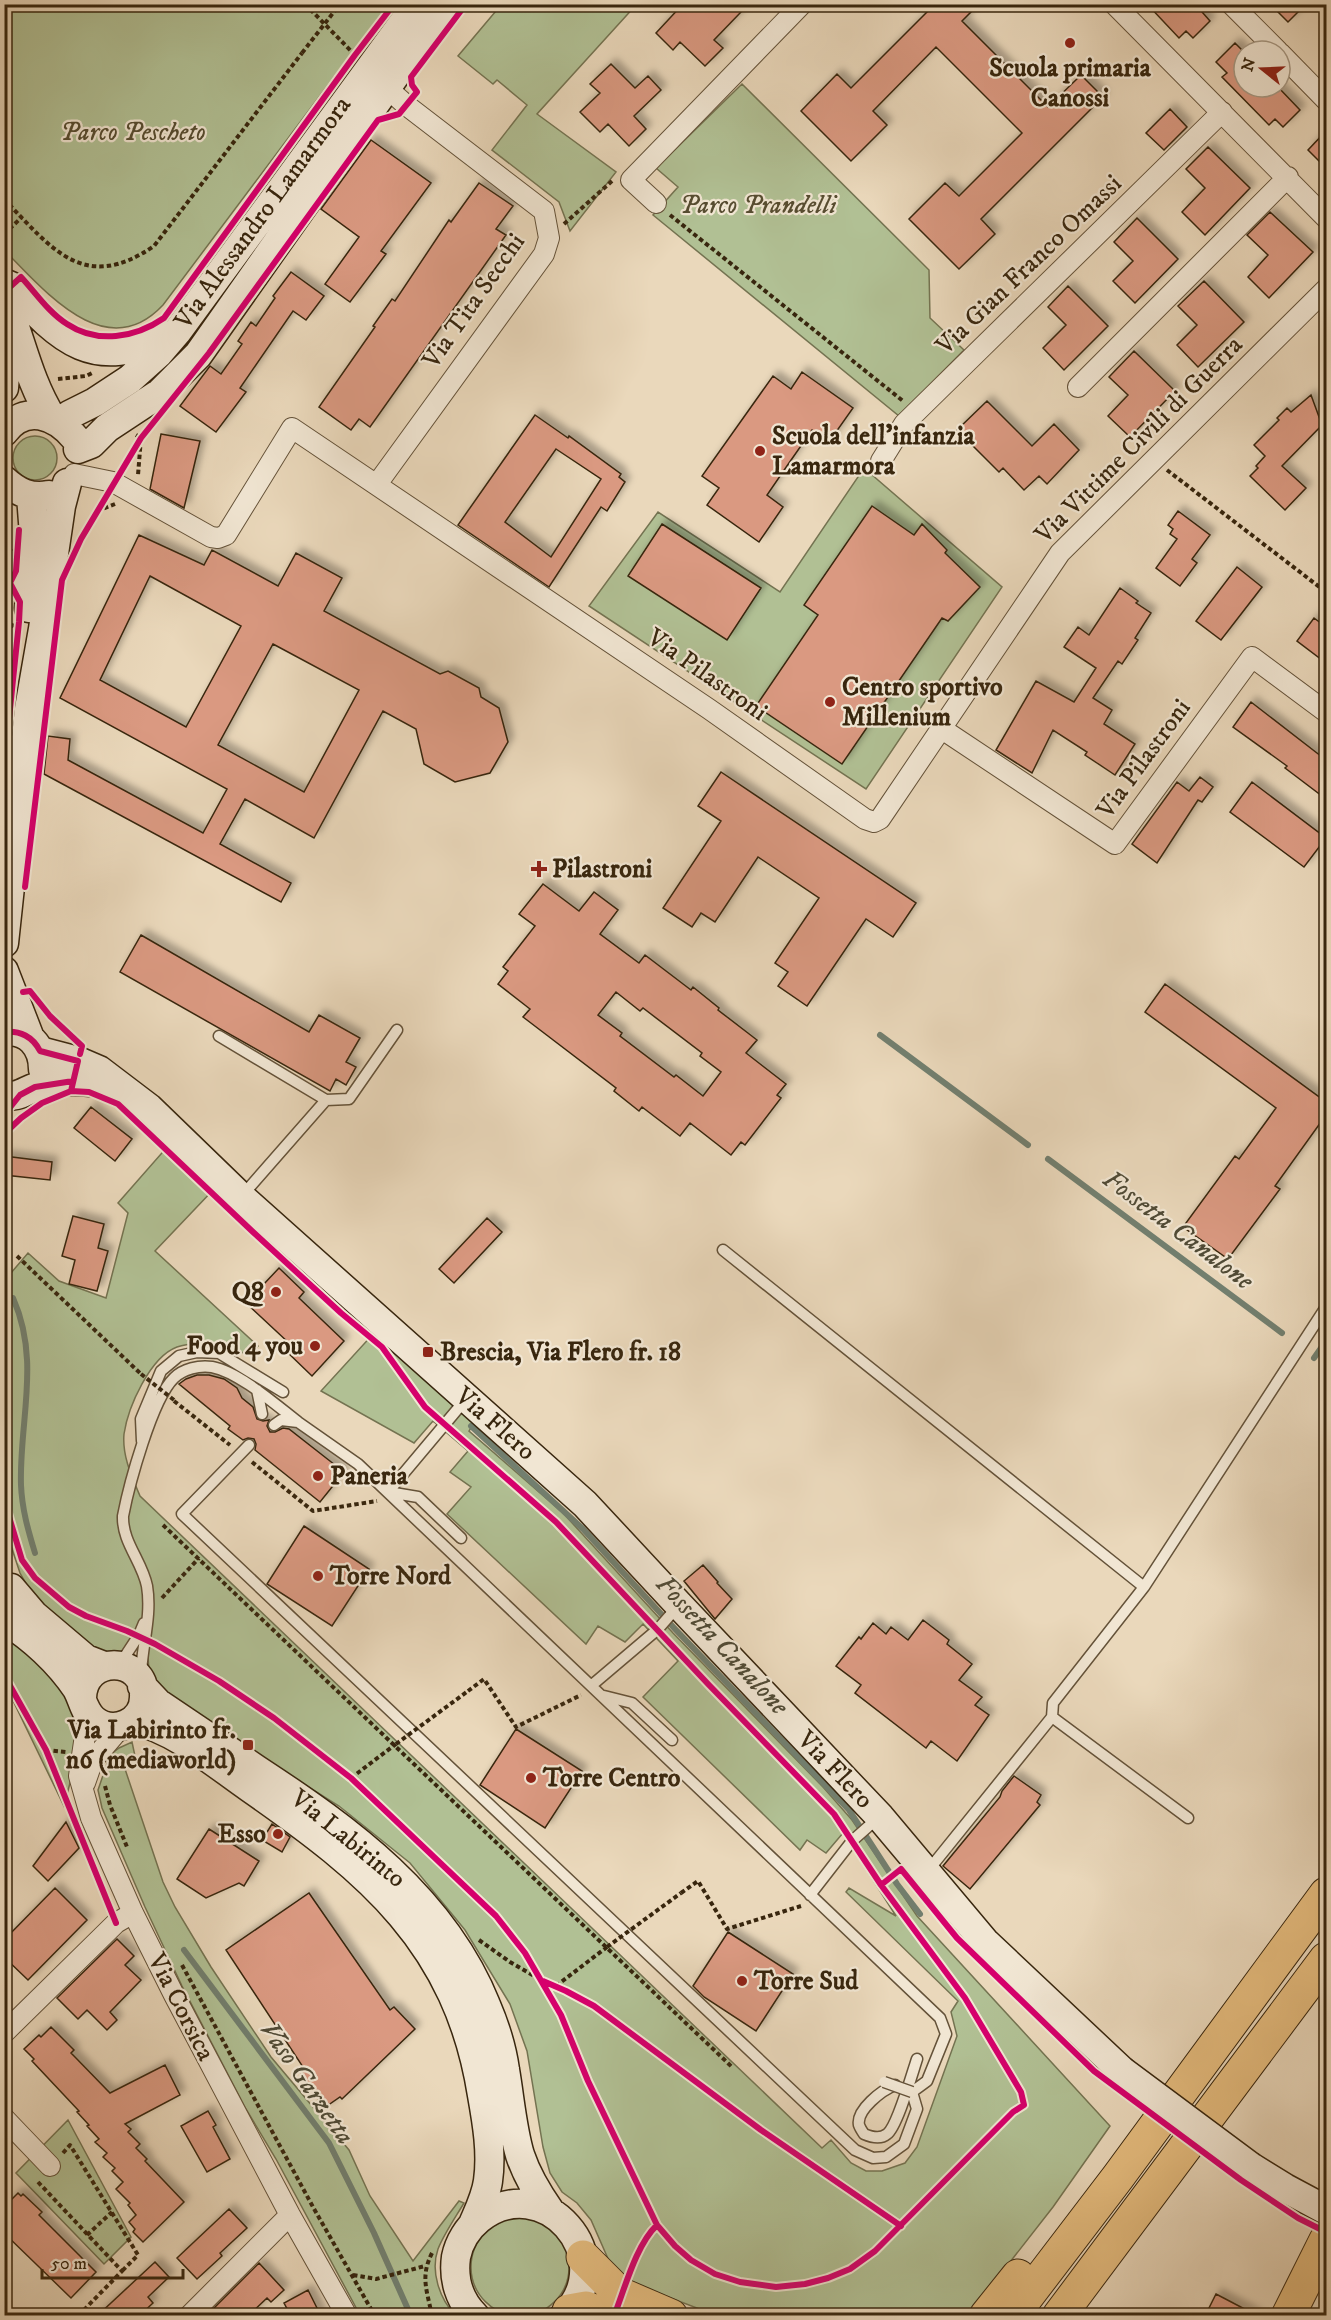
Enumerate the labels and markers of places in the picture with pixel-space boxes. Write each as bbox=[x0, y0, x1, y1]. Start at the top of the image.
marker: Scuola primaria Canossi bbox=[1063, 36, 1077, 50]
place label: Scuola primaria Canossi bbox=[989, 52, 1152, 115]
place label: Scuola dell'infanzia Lamarmora bbox=[772, 420, 976, 483]
marker: Scuola dell'infanzia Lamarmora bbox=[753, 444, 767, 458]
place label: Centro sportivo Millenium bbox=[842, 671, 1003, 734]
marker: Centro sportivo Millenium bbox=[823, 695, 837, 709]
place label: Pilastroni bbox=[552, 853, 653, 886]
marker: Pilastroni bbox=[530, 860, 548, 878]
place label: Q8 bbox=[232, 1276, 264, 1309]
marker: Q8 bbox=[269, 1285, 283, 1299]
place label: Food 4 you bbox=[186, 1330, 303, 1363]
place label: Brescia, Via Flero fr. 18 bbox=[440, 1336, 681, 1369]
marker: Food 4 you bbox=[308, 1339, 322, 1353]
marker: Brescia, Via Flero fr. 18 bbox=[421, 1345, 435, 1359]
place label: Paneria bbox=[330, 1460, 409, 1493]
marker: Paneria bbox=[311, 1469, 325, 1483]
place label: Torre Nord bbox=[329, 1560, 452, 1593]
marker: Torre Nord bbox=[311, 1569, 325, 1583]
place label: Via Labirinto fr. n6 (mediaworld) bbox=[66, 1714, 236, 1777]
marker: Via Labirinto fr. n6 (mediaworld) bbox=[241, 1738, 255, 1752]
place label: Torre Centro bbox=[542, 1762, 681, 1795]
marker: Torre Centro bbox=[524, 1771, 538, 1785]
place label: Esso bbox=[218, 1818, 266, 1851]
marker: Esso bbox=[271, 1827, 285, 1841]
place label: Torre Sud bbox=[753, 1965, 859, 1998]
marker: Torre Sud bbox=[735, 1974, 749, 1988]

